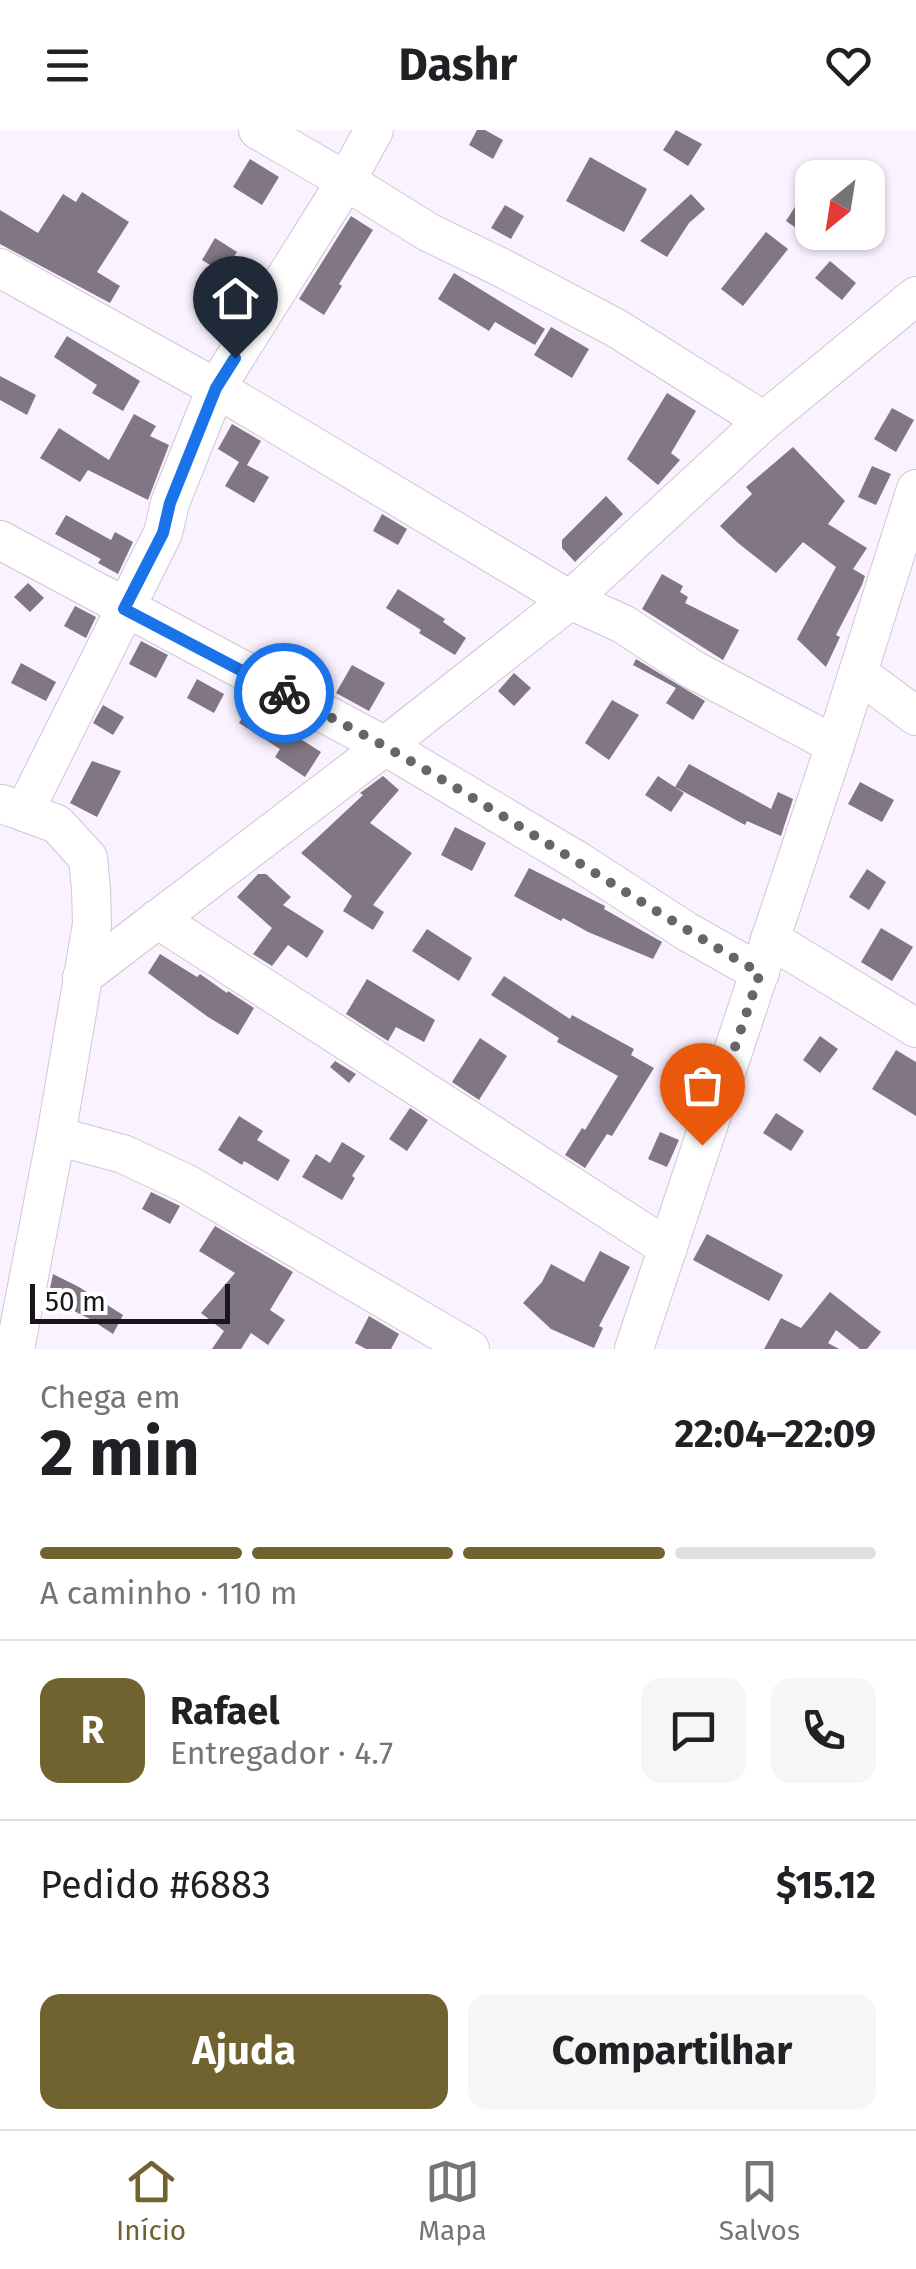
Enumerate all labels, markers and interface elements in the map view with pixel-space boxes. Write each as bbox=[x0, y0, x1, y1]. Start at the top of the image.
icon: menu bbox=[40, 38, 95, 93]
text: Dashr bbox=[399, 38, 517, 92]
icon: heart bbox=[821, 38, 876, 93]
north arrow bbox=[795, 160, 885, 250]
map controls bbox=[795, 160, 885, 250]
pin bbox=[193, 256, 278, 359]
icon: home bbox=[208, 271, 263, 326]
courier bbox=[234, 643, 334, 743]
icon: bike bbox=[257, 666, 312, 721]
pin bbox=[660, 1043, 745, 1146]
icon: bag bbox=[675, 1058, 730, 1113]
scale bar bbox=[30, 1279, 230, 1324]
text: 50 m bbox=[45, 1285, 106, 1318]
text: Chega em bbox=[40, 1378, 181, 1416]
text: 22:04–22:09 bbox=[674, 1411, 876, 1457]
text: 2 min bbox=[40, 1414, 200, 1492]
text: A caminho · 110 m bbox=[40, 1574, 298, 1612]
button: chat bbox=[641, 1678, 746, 1783]
button: phone bbox=[771, 1678, 876, 1783]
text: Rafael bbox=[170, 1688, 280, 1734]
text: R bbox=[81, 1707, 104, 1753]
text: Entregador · 4.7 bbox=[170, 1734, 393, 1772]
text: Pedido #6883 bbox=[40, 1862, 271, 1908]
text: $15.12 bbox=[776, 1862, 876, 1908]
button: Ajuda bbox=[40, 1994, 448, 2109]
button: Compartilhar bbox=[468, 1994, 876, 2109]
tab: Início bbox=[116, 2154, 186, 2247]
tab: Mapa bbox=[418, 2154, 487, 2247]
tab: Salvos bbox=[719, 2154, 800, 2247]

